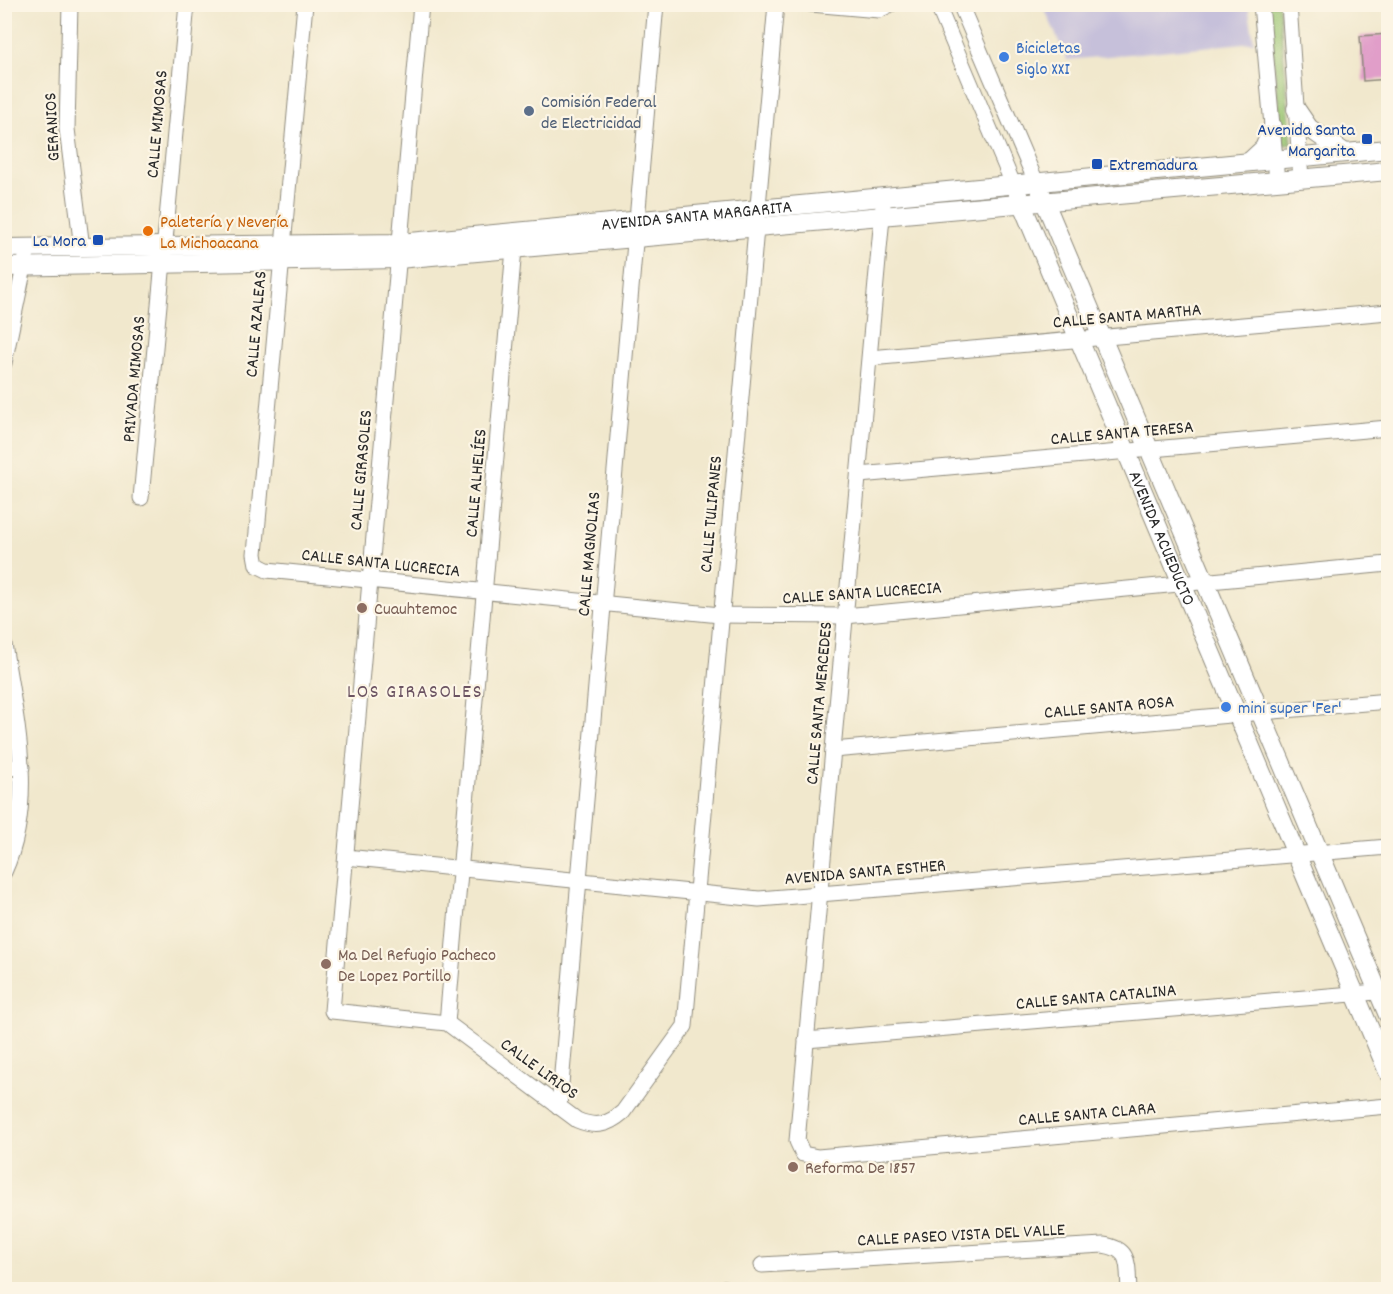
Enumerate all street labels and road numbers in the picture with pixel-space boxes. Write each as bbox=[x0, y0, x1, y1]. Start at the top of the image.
street label: CALLE MIMOSAS bbox=[141, 69, 176, 179]
street label: GERANIOS bbox=[39, 92, 68, 162]
street label: AVENIDA SANTA MARGARITA bbox=[600, 196, 794, 239]
street label: CALLE AZALEAS bbox=[240, 270, 275, 378]
street label: CALLE SANTA MARTHA bbox=[1052, 299, 1203, 336]
street label: PRIVADA MIMOSAS bbox=[118, 315, 153, 444]
street label: CALLE GIRASOLES bbox=[345, 409, 380, 531]
street label: CALLE SANTA TERESA bbox=[1050, 416, 1195, 453]
street label: CALLE ALHELÍES bbox=[460, 428, 495, 539]
street label: CALLE TULIPANES bbox=[695, 455, 730, 574]
street label: AVENIDA ACUEDUCTO bbox=[1121, 467, 1200, 610]
street label: CALLE MAGNOLIAS bbox=[573, 491, 608, 618]
street label: CALLE SANTA LUCRECIA bbox=[300, 544, 462, 585]
street label: CALLE SANTA LUCRECIA bbox=[782, 576, 943, 613]
street label: CALLE SANTA MERCEDES bbox=[801, 621, 840, 786]
street label: CALLE SANTA ROSA bbox=[1043, 690, 1175, 727]
street label: AVENIDA SANTA ESTHER bbox=[784, 854, 947, 893]
street label: CALLE SANTA CATALINA bbox=[1015, 979, 1178, 1018]
street label: CALLE LIRIOS bbox=[494, 1033, 583, 1107]
street label: CALLE SANTA CLARA bbox=[1017, 1097, 1157, 1134]
street label: CALLE PASEO VISTA DEL VALLE bbox=[857, 1219, 1066, 1254]

